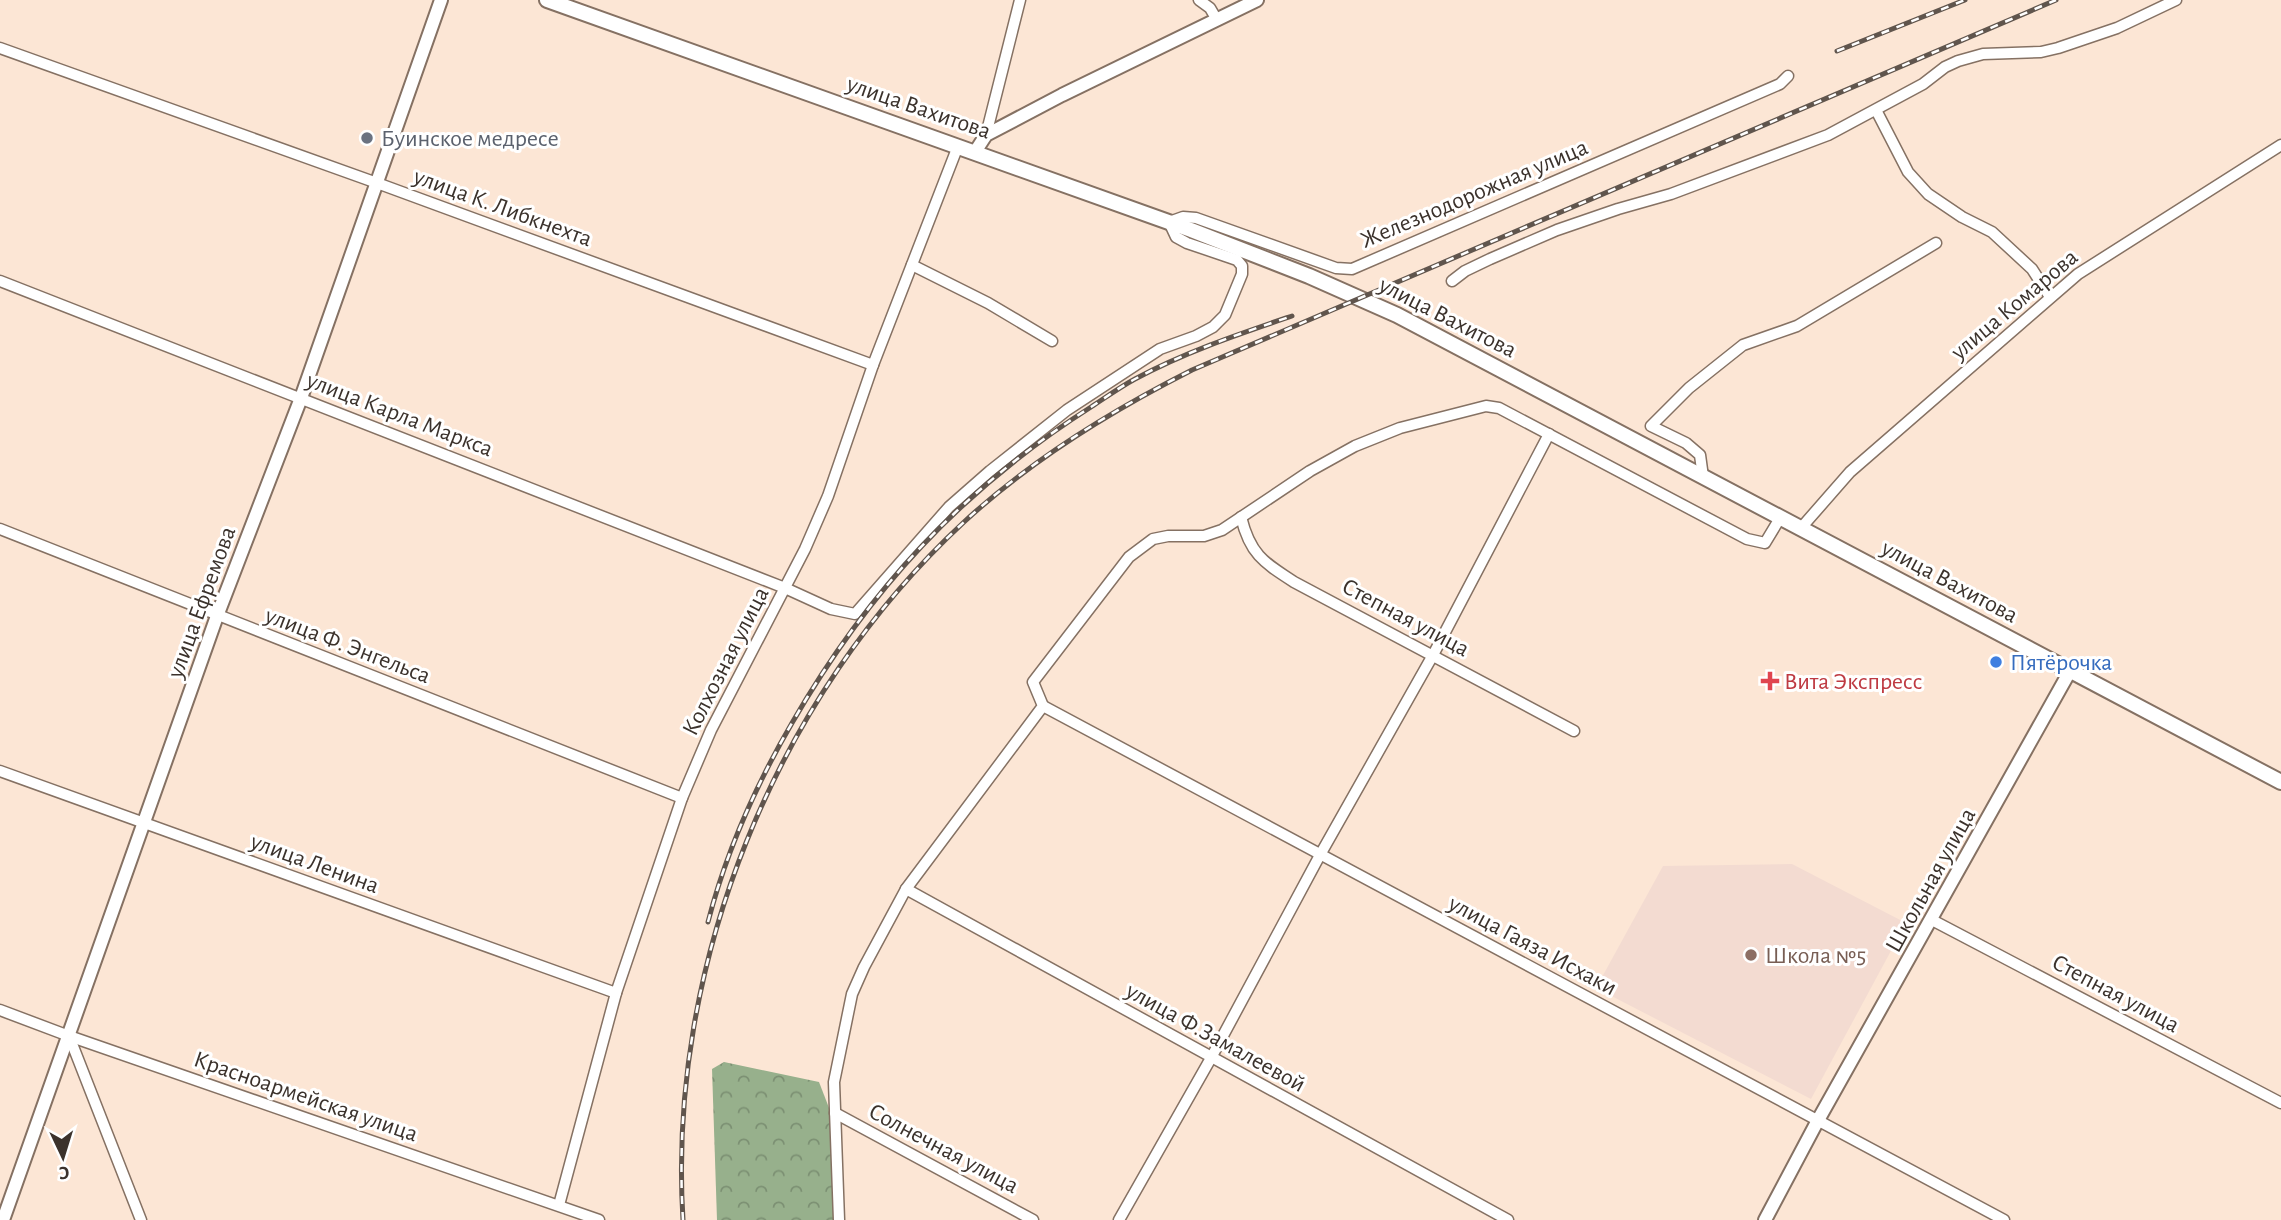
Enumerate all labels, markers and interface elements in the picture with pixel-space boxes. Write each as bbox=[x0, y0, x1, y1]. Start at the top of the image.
street label: улица Вахитова bbox=[843, 72, 994, 144]
place label: Буинское медресе bbox=[381, 127, 559, 151]
marker: Буинское медресе bbox=[359, 130, 375, 146]
street label: Железнодорожная улица bbox=[1357, 135, 1592, 253]
street label: улица К. Либкнехта bbox=[409, 164, 595, 251]
street label: улица Комарова bbox=[1946, 245, 2083, 365]
street label: улица Вахитова bbox=[1374, 273, 1520, 363]
street label: улица Карла Маркса bbox=[302, 368, 496, 461]
street label: улица Ефремова bbox=[163, 523, 240, 682]
street label: улица Вахитова bbox=[1877, 535, 2022, 628]
street label: Степная улица bbox=[1338, 574, 1473, 661]
street label: Колхозная улица bbox=[678, 583, 774, 740]
street label: улица Ф. Энгельса bbox=[261, 603, 434, 688]
place label: Пятёрочка bbox=[2010, 651, 2112, 675]
marker: Пятёрочка bbox=[1988, 654, 2004, 670]
place label: Вита Экспресс bbox=[1784, 670, 1923, 694]
marker: Вита Экспресс bbox=[1762, 673, 1778, 689]
street label: Школьная улица bbox=[1881, 804, 1980, 957]
street label: улица Ленина bbox=[246, 829, 382, 898]
street label: улица Гаяза Исхаки bbox=[1444, 891, 1621, 1000]
place label: Школа №5 bbox=[1765, 944, 1866, 968]
marker: Школа №5 bbox=[1743, 947, 1759, 963]
street label: Степная улица bbox=[2048, 950, 2183, 1037]
street label: улица Ф.Замалеевой bbox=[1121, 978, 1309, 1097]
street label: Красноармейская улица bbox=[191, 1047, 421, 1147]
street label: Солнечная улица bbox=[865, 1099, 1022, 1198]
north arrow bbox=[28, 1122, 98, 1192]
text: С bbox=[58, 1163, 70, 1182]

